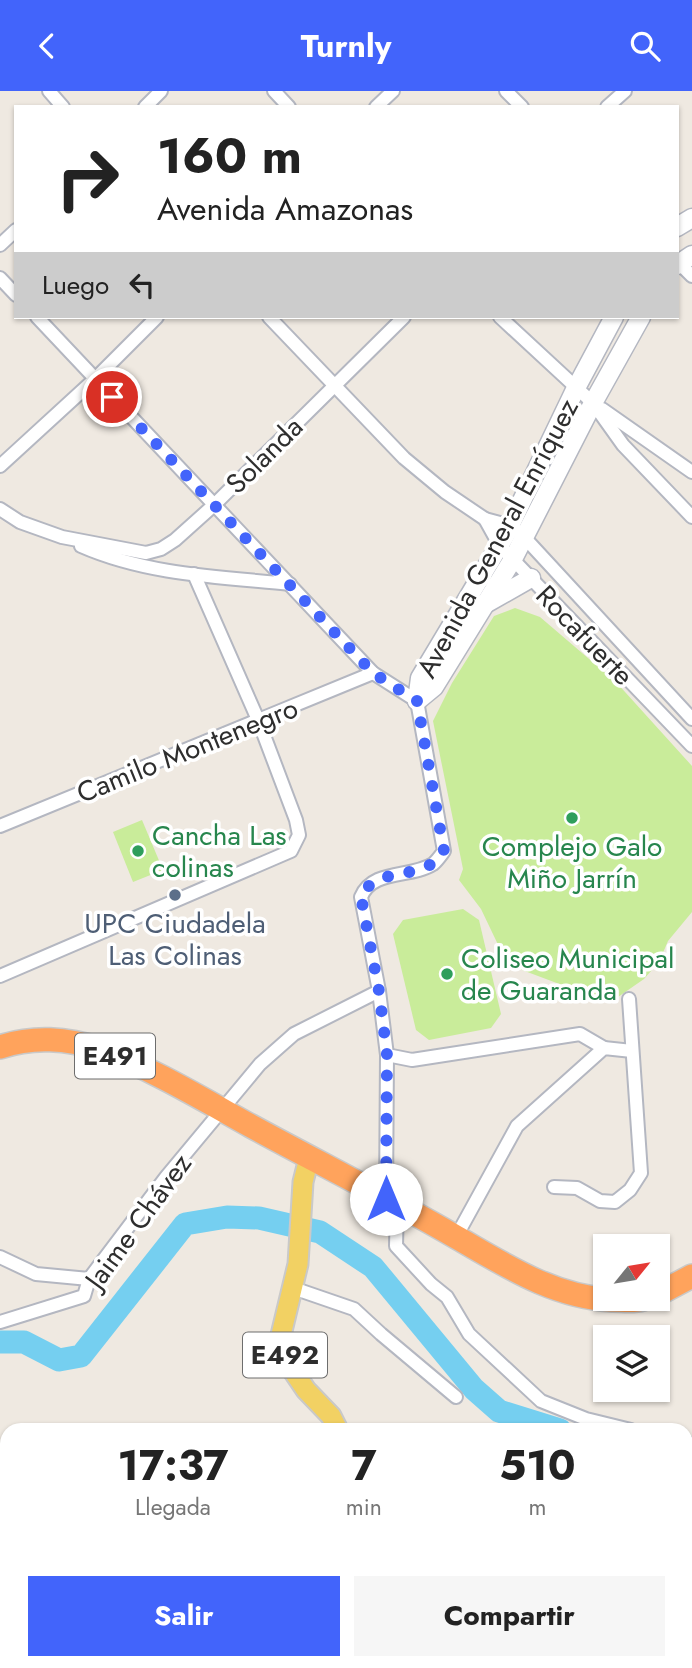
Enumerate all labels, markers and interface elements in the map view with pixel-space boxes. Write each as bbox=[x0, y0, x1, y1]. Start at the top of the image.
text: Turnly bbox=[301, 23, 391, 69]
icon: back bbox=[28, 27, 66, 65]
icon: search bbox=[626, 27, 664, 65]
text: 160 m bbox=[157, 121, 302, 191]
icon: right bbox=[42, 133, 133, 224]
text: Avenida Amazonas bbox=[157, 186, 413, 232]
text: Luego bbox=[42, 266, 109, 304]
icon: left bbox=[123, 266, 161, 304]
pin bbox=[82, 367, 142, 427]
icon: arrive bbox=[93, 378, 131, 416]
street label: Avenida General Enríquez bbox=[406, 391, 589, 685]
street label: Solanda bbox=[216, 407, 312, 503]
street label: Rocafuerte bbox=[526, 576, 643, 695]
street label: Camilo Montenegro bbox=[70, 687, 304, 814]
marker: Complejo Galo Miño Jarrín bbox=[564, 810, 580, 826]
place label: Cancha Las colinas bbox=[152, 815, 287, 888]
place label: Complejo Galo Miño Jarrín bbox=[482, 826, 662, 899]
marker: Cancha Las colinas bbox=[130, 843, 146, 859]
marker: UPC Ciudadela Las Colinas bbox=[167, 887, 183, 903]
place label: UPC Ciudadela Las Colinas bbox=[84, 903, 266, 976]
place label: Coliseo Municipal de Guaranda bbox=[461, 938, 674, 1011]
marker: Coliseo Municipal de Guaranda bbox=[439, 966, 455, 982]
road number: E491 bbox=[75, 1033, 155, 1079]
street label: Jaime Chávez bbox=[73, 1145, 202, 1301]
position arrow bbox=[349, 1162, 423, 1236]
north arrow bbox=[593, 1234, 670, 1311]
map controls bbox=[593, 1234, 670, 1402]
button: layers bbox=[593, 1325, 670, 1402]
road number: E492 bbox=[243, 1333, 327, 1378]
text: 17:37 bbox=[117, 1435, 228, 1496]
text: 7 bbox=[351, 1435, 377, 1496]
text: 510 bbox=[499, 1435, 576, 1496]
text: Llegada bbox=[135, 1490, 211, 1524]
text: min bbox=[346, 1490, 382, 1524]
text: m bbox=[528, 1490, 546, 1524]
button: Salir bbox=[28, 1576, 340, 1656]
button: Compartir bbox=[354, 1576, 665, 1656]

